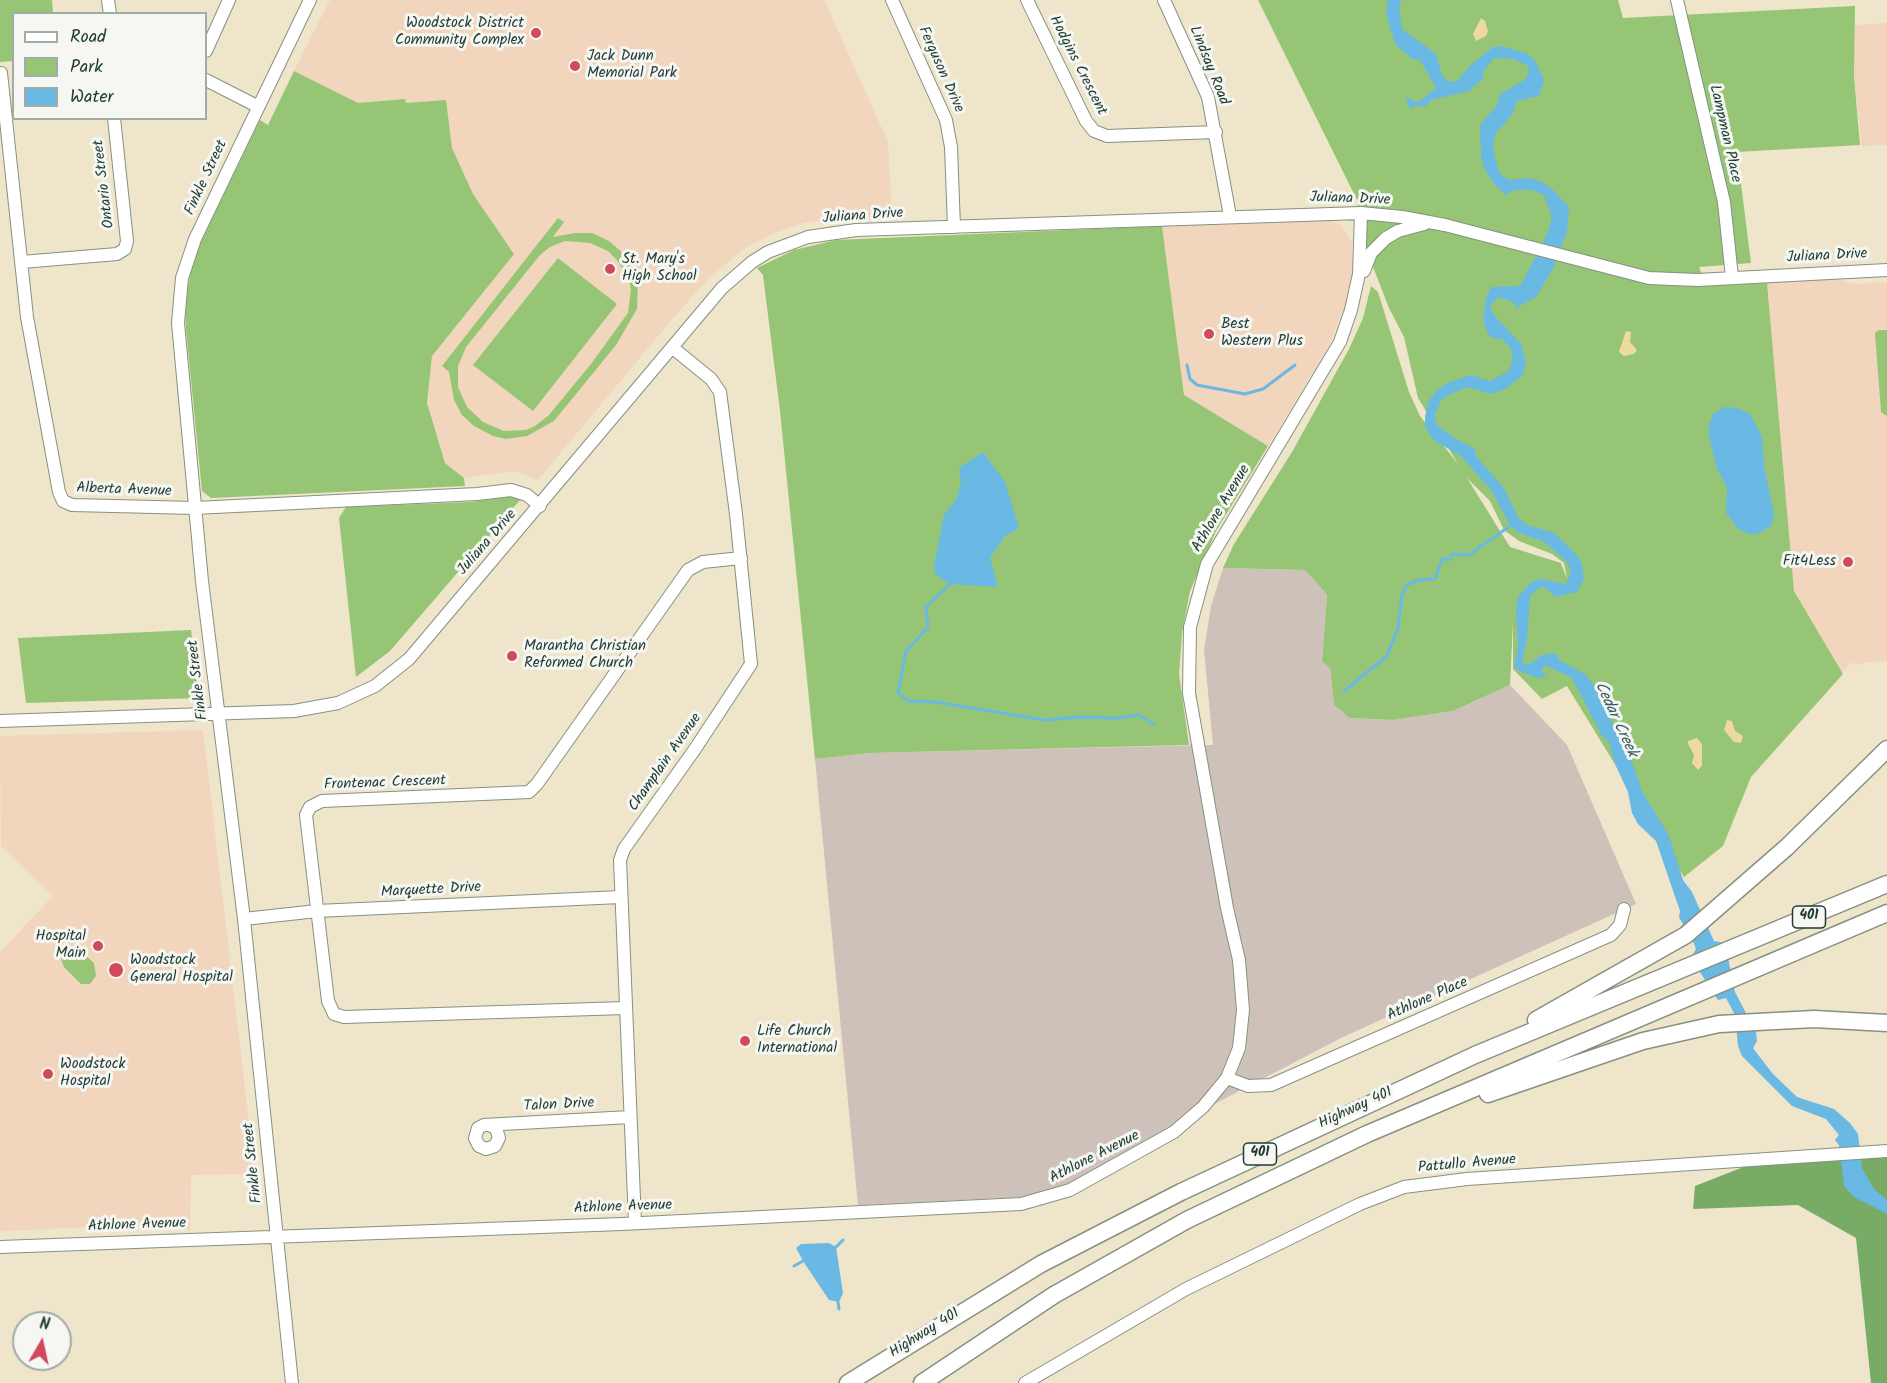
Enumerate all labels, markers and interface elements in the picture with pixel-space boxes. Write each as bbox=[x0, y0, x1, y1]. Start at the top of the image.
legend bbox=[12, 12, 207, 120]
street label: Hodgins Crescent bbox=[1044, 13, 1110, 119]
place label: Woodstock District Community Complex bbox=[395, 15, 524, 50]
text: Road bbox=[70, 23, 106, 52]
street label: Ferguson Drive bbox=[913, 24, 967, 116]
street label: Lindsay Road bbox=[1184, 24, 1232, 108]
marker: Woodstock District Community Complex bbox=[529, 26, 543, 40]
place label: Jack Dunn Memorial Park bbox=[587, 48, 677, 83]
text: Park bbox=[70, 53, 103, 82]
marker: Jack Dunn Memorial Park bbox=[568, 59, 582, 73]
text: Water bbox=[70, 83, 114, 112]
street label: Lampman Place bbox=[1704, 83, 1744, 185]
street label: Finkle Street bbox=[182, 138, 232, 218]
street label: Ontario Street bbox=[91, 139, 119, 229]
street label: Juliana Drive bbox=[1309, 190, 1391, 210]
street label: Juliana Drive bbox=[822, 205, 904, 229]
street label: Juliana Drive bbox=[1786, 246, 1868, 268]
place label: St. Mary's High School bbox=[622, 251, 697, 286]
marker: St. Mary's High School bbox=[603, 262, 617, 276]
place label: Best Western Plus bbox=[1221, 316, 1303, 351]
marker: Best Western Plus bbox=[1202, 327, 1216, 341]
street label: Athlone Avenue bbox=[1189, 462, 1255, 556]
street label: Alberta Avenue bbox=[76, 480, 172, 502]
street label: Juliana Drive bbox=[455, 507, 521, 579]
place label: Fit4Less bbox=[1783, 553, 1836, 571]
marker: Fit4Less bbox=[1841, 555, 1855, 569]
place label: Marantha Christian Reformed Church bbox=[524, 638, 646, 673]
street label: Finkle Street bbox=[185, 639, 213, 721]
marker: Marantha Christian Reformed Church bbox=[505, 649, 519, 663]
water label: Cedar Creek bbox=[1589, 679, 1641, 761]
street label: Champlain Avenue bbox=[625, 710, 707, 816]
street label: Frontenac Crescent bbox=[324, 773, 446, 795]
street label: Marquette Drive bbox=[380, 879, 482, 903]
road number: 401 bbox=[1792, 906, 1826, 928]
place label: Hospital Main bbox=[36, 928, 86, 963]
marker: Hospital Main bbox=[91, 939, 105, 953]
place label: Woodstock General Hospital bbox=[130, 952, 233, 987]
marker: Woodstock General Hospital bbox=[107, 961, 125, 979]
street label: Athlone Place bbox=[1385, 974, 1471, 1026]
place label: Life Church International bbox=[757, 1023, 837, 1058]
marker: Life Church International bbox=[738, 1034, 752, 1048]
place label: Woodstock Hospital bbox=[60, 1056, 126, 1091]
marker: Woodstock Hospital bbox=[41, 1067, 55, 1081]
street label: Highway 401 bbox=[1316, 1084, 1396, 1134]
street label: Talon Drive bbox=[523, 1095, 595, 1117]
street label: Finkle Street bbox=[241, 1122, 267, 1204]
street label: Athlone Avenue bbox=[1047, 1128, 1143, 1188]
road number: 401 bbox=[1244, 1143, 1276, 1165]
street label: Pattullo Avenue bbox=[1417, 1152, 1517, 1178]
street label: Athlone Avenue bbox=[574, 1197, 672, 1219]
street label: Athlone Avenue bbox=[88, 1215, 186, 1237]
street label: Highway 401 bbox=[887, 1305, 963, 1363]
north arrow bbox=[12, 1311, 72, 1371]
text: N bbox=[38, 1312, 52, 1338]

